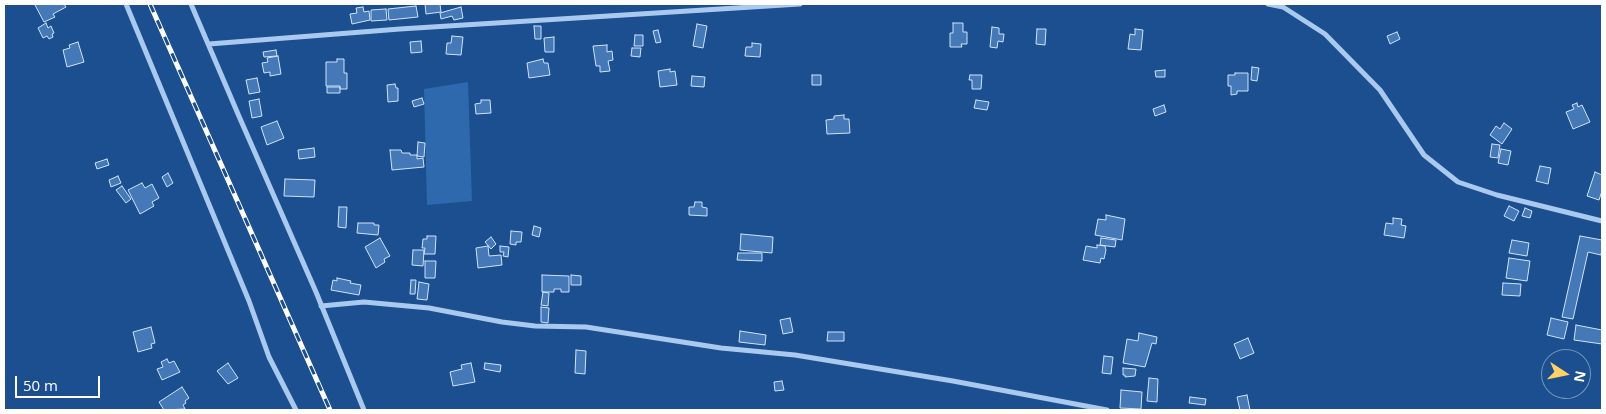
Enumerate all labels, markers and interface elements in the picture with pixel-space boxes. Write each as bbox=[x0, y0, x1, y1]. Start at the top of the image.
north arrow bbox=[1541, 349, 1591, 399]
scale bar bbox=[18, 366, 102, 398]
text: N bbox=[1570, 369, 1591, 384]
text: 50 m bbox=[23, 375, 58, 395]

